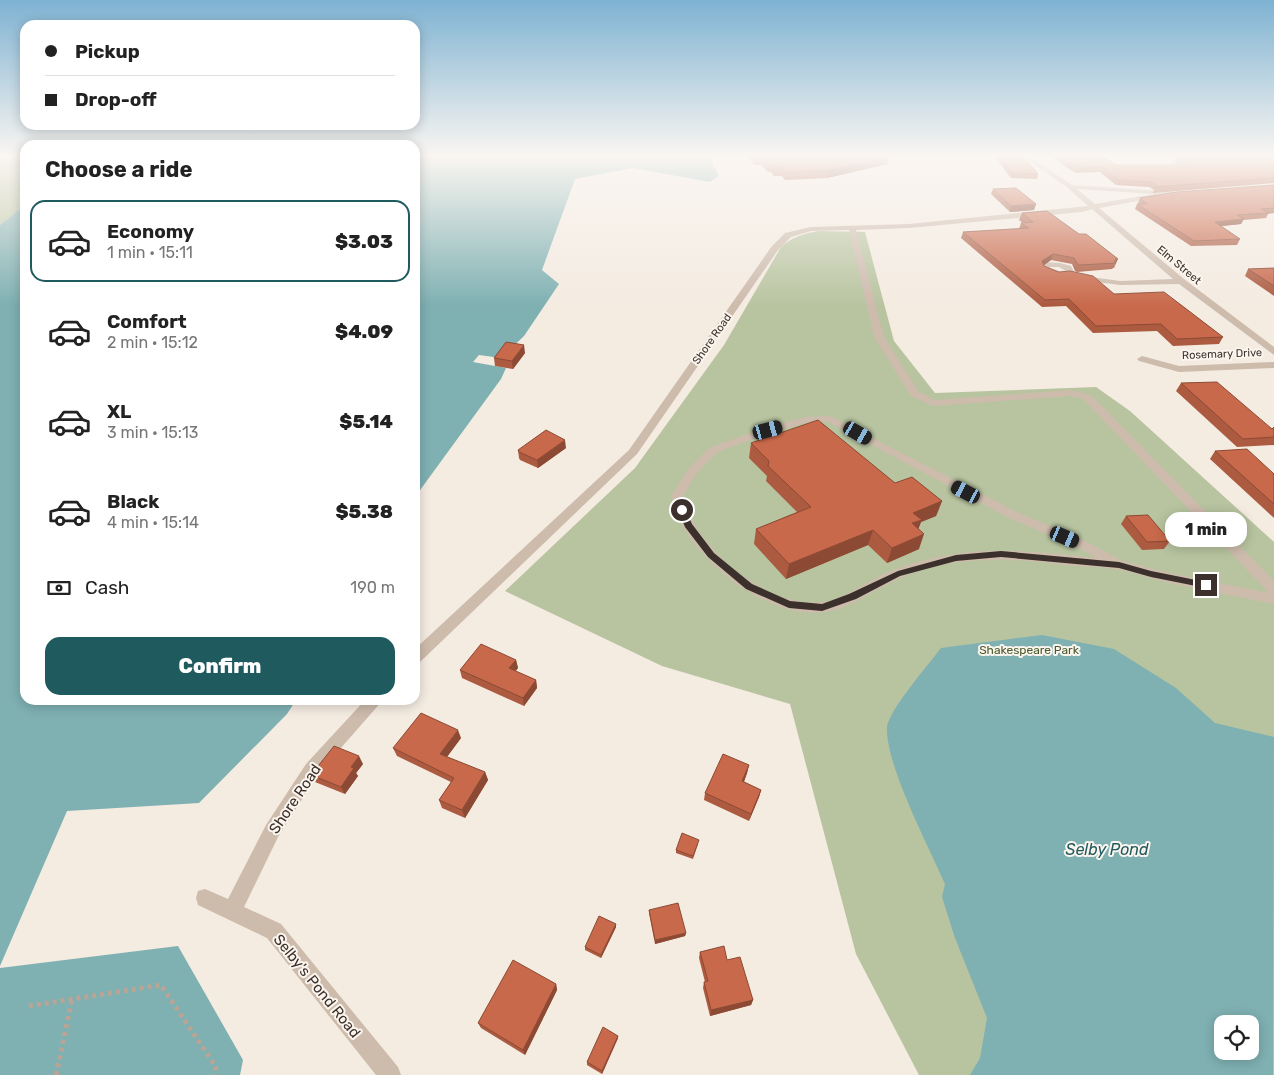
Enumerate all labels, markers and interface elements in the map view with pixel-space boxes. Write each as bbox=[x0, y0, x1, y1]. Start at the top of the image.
text: Pickup bbox=[75, 40, 140, 63]
text: Drop-off bbox=[75, 88, 157, 111]
text: Choose a ride bbox=[45, 156, 192, 183]
icon: car bbox=[47, 219, 92, 264]
text: Economy bbox=[107, 220, 194, 243]
text: $3.03 bbox=[335, 230, 393, 253]
text: 1 min · 15:11 bbox=[107, 243, 193, 262]
street label: Elm Street bbox=[1154, 243, 1204, 288]
icon: car bbox=[47, 309, 92, 354]
text: Comfort bbox=[107, 310, 187, 333]
street label: Shore Road bbox=[690, 311, 734, 367]
text: $4.09 bbox=[335, 320, 393, 343]
text: 2 min · 15:12 bbox=[107, 333, 198, 352]
street label: Rosemary Drive bbox=[1182, 346, 1262, 362]
icon: car bbox=[47, 399, 92, 444]
text: XL bbox=[107, 400, 131, 423]
text: $5.14 bbox=[339, 410, 393, 433]
car bbox=[751, 419, 784, 441]
car bbox=[841, 419, 874, 447]
text: 3 min · 15:13 bbox=[107, 423, 198, 442]
car bbox=[949, 479, 982, 505]
icon: car bbox=[47, 489, 92, 534]
text: Black bbox=[107, 490, 159, 513]
route start bbox=[671, 499, 693, 521]
text: $5.38 bbox=[335, 500, 393, 523]
callout: 1 min bbox=[1165, 512, 1247, 548]
text: 4 min · 15:14 bbox=[107, 513, 199, 532]
text: 1 min bbox=[1185, 520, 1227, 539]
car bbox=[1048, 524, 1081, 550]
icon: cash bbox=[45, 574, 73, 602]
route end bbox=[1195, 574, 1217, 596]
text: Cash bbox=[85, 576, 129, 599]
text: 190 m bbox=[350, 578, 395, 597]
button: Confirm bbox=[45, 637, 395, 695]
park label: Shakespeare Park bbox=[979, 643, 1080, 657]
street label: Shore Road bbox=[265, 761, 325, 837]
water label: Selby Pond bbox=[1065, 840, 1149, 859]
street label: Selby's Pond Road bbox=[270, 931, 364, 1041]
map controls bbox=[1214, 1015, 1259, 1060]
button: locate bbox=[1214, 1015, 1259, 1060]

